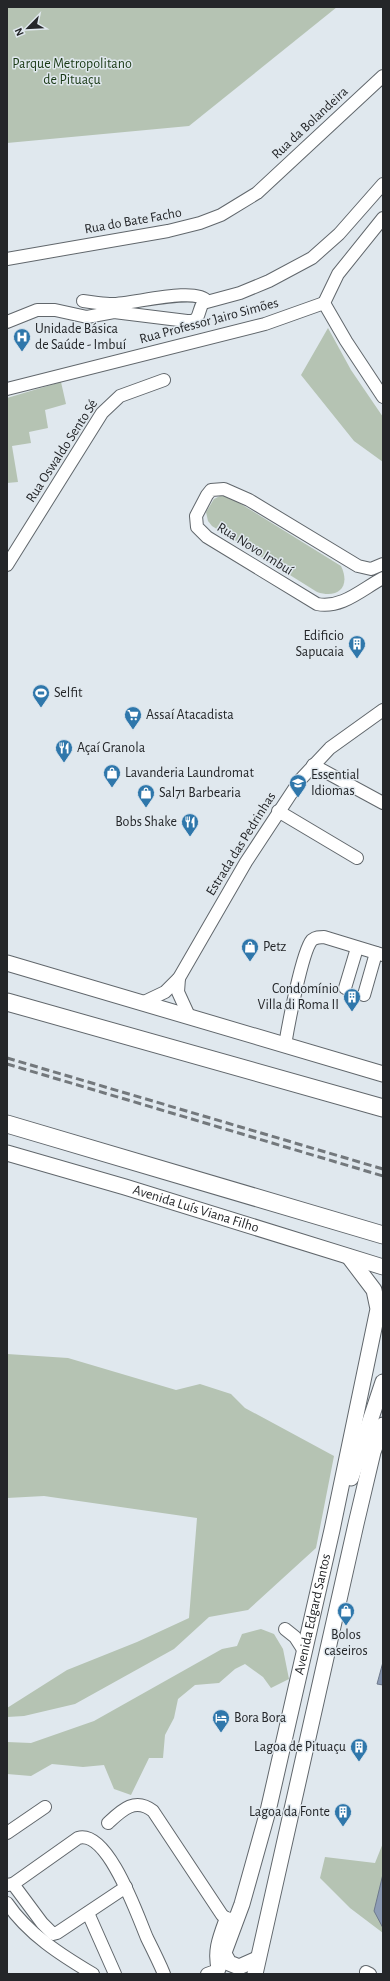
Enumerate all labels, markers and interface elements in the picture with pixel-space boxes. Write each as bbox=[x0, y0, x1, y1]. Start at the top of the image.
north arrow bbox=[8, 8, 48, 48]
text: N bbox=[13, 26, 26, 38]
park label: Parque Metropolitano de Pituaçu bbox=[12, 57, 132, 87]
street label: Rua da Bolandeira bbox=[269, 84, 351, 162]
street label: Rua do Bate Facho bbox=[83, 206, 183, 236]
street label: Rua Professor Jairo Simões bbox=[138, 296, 280, 346]
place label: Unidade Básica de Saúde - Imbuí bbox=[35, 322, 127, 352]
hospital icon: Unidade Básica de Saúde - Imbuí bbox=[12, 327, 32, 352]
street label: Rua Oswaldo Sento Sé bbox=[24, 397, 100, 505]
street label: Rua Novo Imbuí bbox=[214, 520, 296, 578]
place label: Edificio Sapucaia bbox=[295, 629, 345, 659]
building icon: Edificio Sapucaia bbox=[347, 634, 367, 659]
sports icon: Selfit bbox=[31, 683, 51, 708]
place label: Selfit bbox=[54, 686, 83, 700]
supermarket icon: Assaí Atacadista bbox=[123, 705, 143, 730]
place label: Assaí Atacadista bbox=[146, 708, 234, 722]
restaurant icon: Açaí Granola bbox=[54, 738, 74, 763]
place label: Açaí Granola bbox=[77, 741, 146, 755]
shop icon: Lavanderia Laundromat bbox=[102, 763, 122, 788]
place label: Lavanderia Laundromat bbox=[125, 766, 254, 780]
place label: Essential Idiomas bbox=[311, 768, 360, 798]
school or university icon: Essential Idiomas bbox=[288, 773, 308, 798]
shop icon: Sal71 Barbearia bbox=[136, 783, 156, 808]
place label: Sal71 Barbearia bbox=[159, 786, 241, 800]
street label: Estrada das Pedrinhas bbox=[204, 790, 278, 898]
restaurant icon: Bobs Shake bbox=[180, 812, 200, 837]
place label: Bobs Shake bbox=[115, 815, 177, 829]
shop icon: Petz bbox=[240, 937, 260, 962]
place label: Petz bbox=[263, 940, 287, 954]
place label: Condomínio Villa di Roma II bbox=[258, 982, 339, 1012]
building icon: Condomínio Villa di Roma II bbox=[342, 987, 362, 1012]
street label: Avenida Luís Viana Filho bbox=[131, 1183, 261, 1235]
street label: Avenida Edgard Santos bbox=[292, 1552, 333, 1676]
shop icon: Bolos caseiros bbox=[336, 1601, 356, 1626]
place label: Bolos caseiros bbox=[324, 1628, 368, 1658]
hotel icon: Bora Bora bbox=[211, 1708, 231, 1733]
place label: Bora Bora bbox=[234, 1711, 287, 1725]
building icon: Lagoa de Pituaçu bbox=[349, 1737, 369, 1762]
place label: Lagoa de Pituaçu bbox=[254, 1740, 346, 1754]
building icon: Lagoa da Fonte bbox=[333, 1802, 353, 1827]
place label: Lagoa da Fonte bbox=[249, 1805, 330, 1819]

